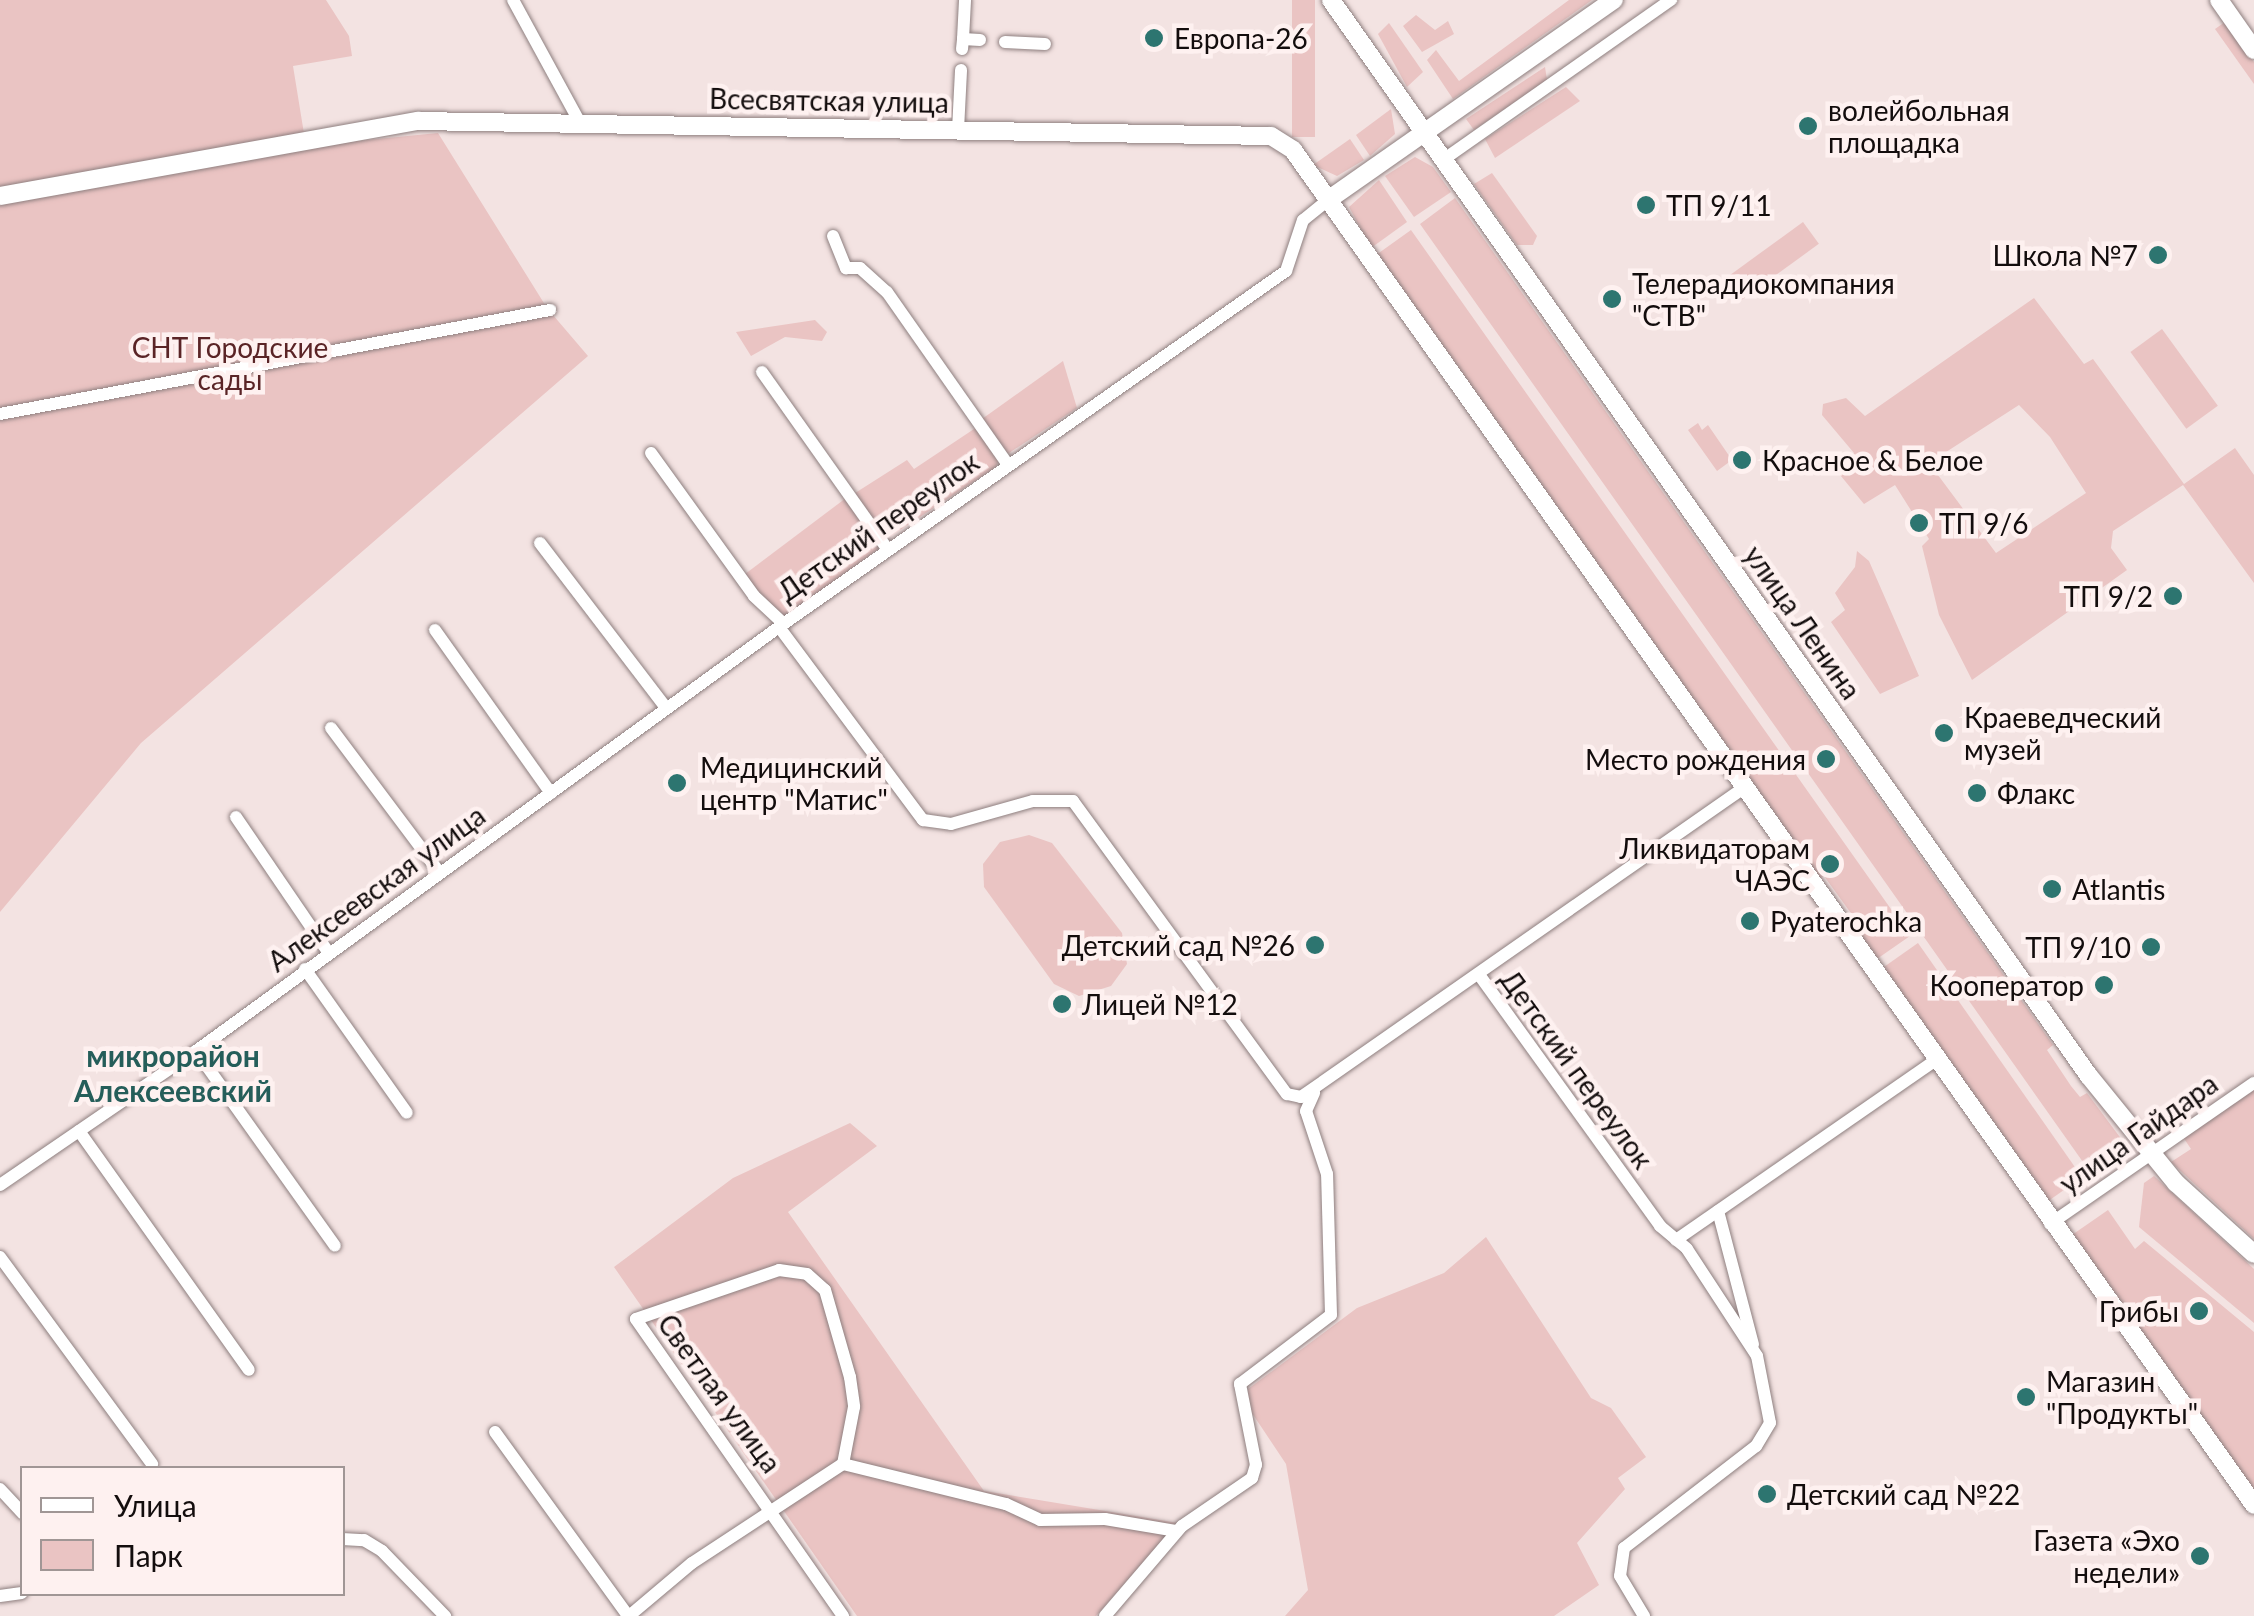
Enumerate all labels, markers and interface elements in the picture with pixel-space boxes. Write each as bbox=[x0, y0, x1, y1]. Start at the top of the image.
place label: Европа-26 bbox=[1174, 21, 1308, 55]
marker: Европа-26 bbox=[1143, 27, 1165, 49]
street label: Всесвятская улица bbox=[709, 81, 949, 119]
place label: волейбольная площадка bbox=[1828, 93, 2010, 159]
marker: волейбольная площадка bbox=[1797, 115, 1819, 137]
place label: ТП 9/11 bbox=[1666, 188, 1772, 222]
marker: ТП 9/11 bbox=[1635, 194, 1657, 216]
place label: Школа №7 bbox=[1993, 238, 2138, 272]
marker: Школа №7 bbox=[2147, 244, 2169, 266]
place label: Телерадиокомпания "СТВ" bbox=[1632, 266, 1895, 332]
marker: Телерадиокомпания "СТВ" bbox=[1601, 288, 1623, 310]
park label: СНТ Городские сады bbox=[132, 330, 328, 396]
place label: Красное & Белое bbox=[1762, 443, 1983, 477]
street label: Детский переулок bbox=[771, 444, 985, 608]
marker: Красное & Белое bbox=[1731, 449, 1753, 471]
place label: ТП 9/6 bbox=[1939, 506, 2028, 540]
marker: ТП 9/6 bbox=[1908, 512, 1930, 534]
street label: улица Ленина bbox=[1738, 539, 1868, 705]
place label: ТП 9/2 bbox=[2064, 579, 2153, 613]
marker: ТП 9/2 bbox=[2162, 585, 2184, 607]
place label: Краеведческий музей bbox=[1964, 700, 2161, 766]
marker: Краеведческий музей bbox=[1933, 722, 1955, 744]
place label: Место рождения bbox=[1585, 742, 1806, 776]
marker: Место рождения bbox=[1815, 748, 1837, 770]
place label: Медицинский центр "Матис" bbox=[700, 750, 888, 816]
marker: Медицинский центр "Матис" bbox=[664, 770, 690, 796]
place label: Флакс bbox=[1997, 776, 2075, 810]
marker: Флакс bbox=[1966, 782, 1988, 804]
street label: Алексеевская улица bbox=[261, 798, 491, 978]
place label: Ликвидаторам ЧАЭС bbox=[1620, 831, 1810, 897]
marker: Ликвидаторам ЧАЭС bbox=[1819, 853, 1841, 875]
place label: Atlantis bbox=[2072, 872, 2165, 906]
marker: Atlantis bbox=[2041, 878, 2063, 900]
place label: Pyaterochka bbox=[1770, 904, 1922, 938]
marker: Pyaterochka bbox=[1739, 910, 1761, 932]
place label: Детский сад №26 bbox=[1062, 928, 1295, 962]
place label: ТП 9/10 bbox=[2025, 930, 2131, 964]
marker: Детский сад №26 bbox=[1304, 934, 1326, 956]
marker: ТП 9/10 bbox=[2140, 936, 2162, 958]
street label: Детский переулок bbox=[1494, 963, 1660, 1175]
place label: Кооператор bbox=[1930, 968, 2084, 1002]
marker: Кооператор bbox=[2093, 974, 2115, 996]
place label: Лицей №12 bbox=[1082, 987, 1238, 1021]
marker: Лицей №12 bbox=[1051, 993, 1073, 1015]
district label: микрорайон Алексеевский bbox=[74, 1037, 272, 1108]
street label: улица Гайдара bbox=[2052, 1066, 2224, 1200]
place label: Грибы bbox=[2099, 1294, 2179, 1328]
marker: Грибы bbox=[2188, 1300, 2210, 1322]
street label: Светлая улица bbox=[651, 1307, 789, 1479]
place label: Магазин "Продукты" bbox=[2046, 1364, 2198, 1430]
marker: Магазин "Продукты" bbox=[2015, 1386, 2037, 1408]
legend bbox=[20, 1466, 345, 1596]
place label: Детский сад №22 bbox=[1787, 1477, 2020, 1511]
marker: Детский сад №22 bbox=[1756, 1483, 1778, 1505]
text: Улица bbox=[114, 1487, 197, 1523]
place label: Газета «Эхо недели» bbox=[2033, 1523, 2180, 1589]
text: Парк bbox=[114, 1537, 183, 1573]
marker: Газета «Эхо недели» bbox=[2189, 1545, 2211, 1567]

